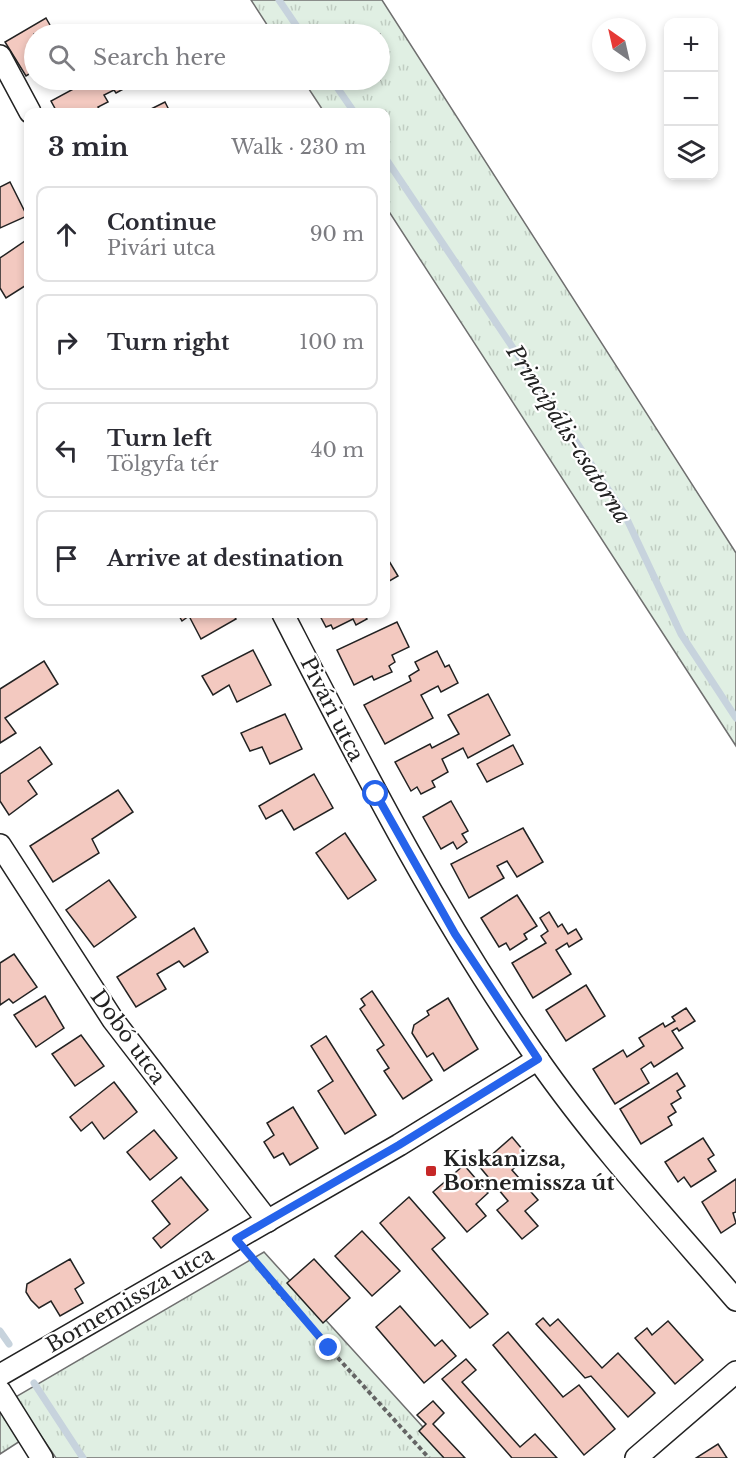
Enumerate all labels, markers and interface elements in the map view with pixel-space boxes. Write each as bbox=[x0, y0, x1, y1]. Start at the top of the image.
north arrow bbox=[592, 18, 646, 72]
map controls bbox=[664, 18, 718, 180]
button: + bbox=[664, 18, 718, 72]
search box bbox=[24, 24, 390, 90]
icon: search bbox=[45, 41, 78, 74]
text: Search here bbox=[93, 44, 226, 71]
button: − bbox=[664, 72, 718, 126]
button: layers bbox=[664, 126, 718, 180]
text: 3 min bbox=[48, 131, 129, 163]
text: Walk · 230 m bbox=[231, 135, 366, 159]
text: Continue bbox=[107, 209, 216, 236]
icon: ahead bbox=[50, 218, 83, 251]
text: 90 m bbox=[310, 222, 364, 246]
text: Pivári utca bbox=[107, 236, 215, 260]
icon: right bbox=[50, 326, 83, 359]
text: Turn right bbox=[107, 329, 229, 356]
text: 100 m bbox=[299, 330, 364, 354]
water label: Principális-csatorna bbox=[500, 339, 637, 529]
text: Turn left bbox=[107, 425, 212, 452]
icon: left bbox=[50, 434, 83, 467]
text: 40 m bbox=[311, 438, 364, 462]
text: Tölgyfa tér bbox=[107, 452, 219, 476]
icon: arrive bbox=[50, 542, 83, 575]
text: Arrive at destination bbox=[107, 545, 344, 572]
street label: Pivári utca bbox=[295, 652, 370, 766]
route start bbox=[362, 780, 388, 806]
street label: Dobó utca bbox=[85, 985, 171, 1090]
place label: Kiskanizsa, Bornemissza út bbox=[443, 1146, 614, 1196]
marker: Kiskanizsa, Bornemissza út bbox=[424, 1164, 438, 1178]
street label: Bornemissza utca bbox=[42, 1241, 219, 1359]
route end bbox=[315, 1334, 341, 1360]

